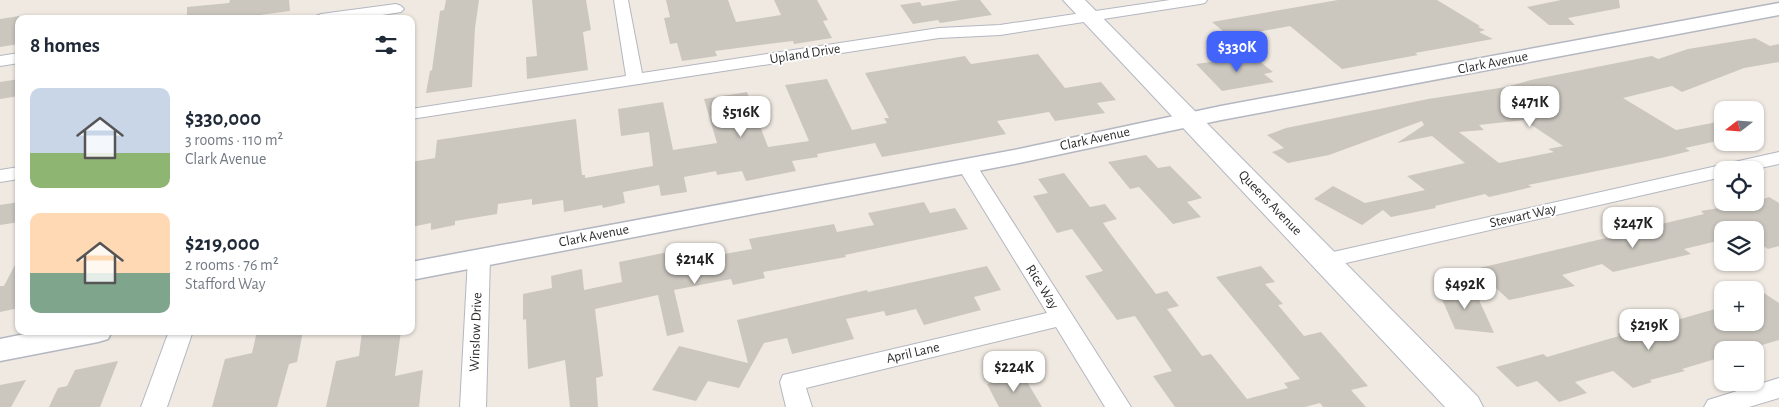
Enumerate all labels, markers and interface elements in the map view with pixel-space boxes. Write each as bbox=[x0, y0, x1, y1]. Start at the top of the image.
pin: $330K bbox=[1202, 30, 1272, 73]
icon: filters bbox=[372, 31, 400, 59]
text: 8 homes bbox=[30, 35, 100, 56]
text: $330K bbox=[1218, 39, 1256, 55]
street label: Upland Drive bbox=[769, 42, 841, 66]
street label: Clark Avenue bbox=[1457, 49, 1529, 77]
pin: $471K bbox=[1495, 86, 1565, 128]
text: $471K bbox=[1511, 94, 1549, 110]
pin: $516K bbox=[706, 96, 776, 138]
north arrow bbox=[1714, 101, 1764, 151]
map controls bbox=[1714, 101, 1764, 391]
text: $516K bbox=[723, 104, 759, 120]
icon: home bbox=[70, 108, 130, 168]
text: $330,000 bbox=[185, 108, 261, 129]
street label: Clark Avenue bbox=[1059, 125, 1131, 153]
text: 3 rooms · 110 m² bbox=[185, 132, 283, 148]
text: Clark Avenue bbox=[185, 151, 266, 167]
button: locate bbox=[1714, 161, 1764, 211]
street label: Queens Avenue bbox=[1236, 168, 1304, 238]
street label: Stewart Way bbox=[1488, 202, 1558, 230]
pin: $247K bbox=[1598, 206, 1668, 249]
text: $247K bbox=[1613, 215, 1653, 231]
button: layers bbox=[1714, 221, 1764, 271]
street label: Clark Avenue bbox=[558, 222, 630, 250]
icon: home bbox=[70, 233, 130, 293]
text: $219,000 bbox=[185, 233, 260, 254]
pin: $214K bbox=[660, 242, 730, 285]
text: $214K bbox=[676, 251, 714, 267]
text: 2 rooms · 76 m² bbox=[185, 257, 279, 273]
street label: Rice Way bbox=[1023, 262, 1061, 312]
pin: $492K bbox=[1430, 268, 1500, 310]
text: Stafford Way bbox=[185, 276, 266, 292]
text: $492K bbox=[1445, 276, 1485, 292]
button: + bbox=[1714, 281, 1764, 331]
street label: Winslow Drive bbox=[468, 292, 484, 372]
pin: $219K bbox=[1614, 308, 1684, 351]
text: $219K bbox=[1630, 317, 1668, 333]
street label: April Lane bbox=[885, 340, 941, 366]
button: − bbox=[1714, 341, 1764, 391]
pin: $224K bbox=[979, 350, 1049, 393]
text: $224K bbox=[994, 359, 1034, 375]

